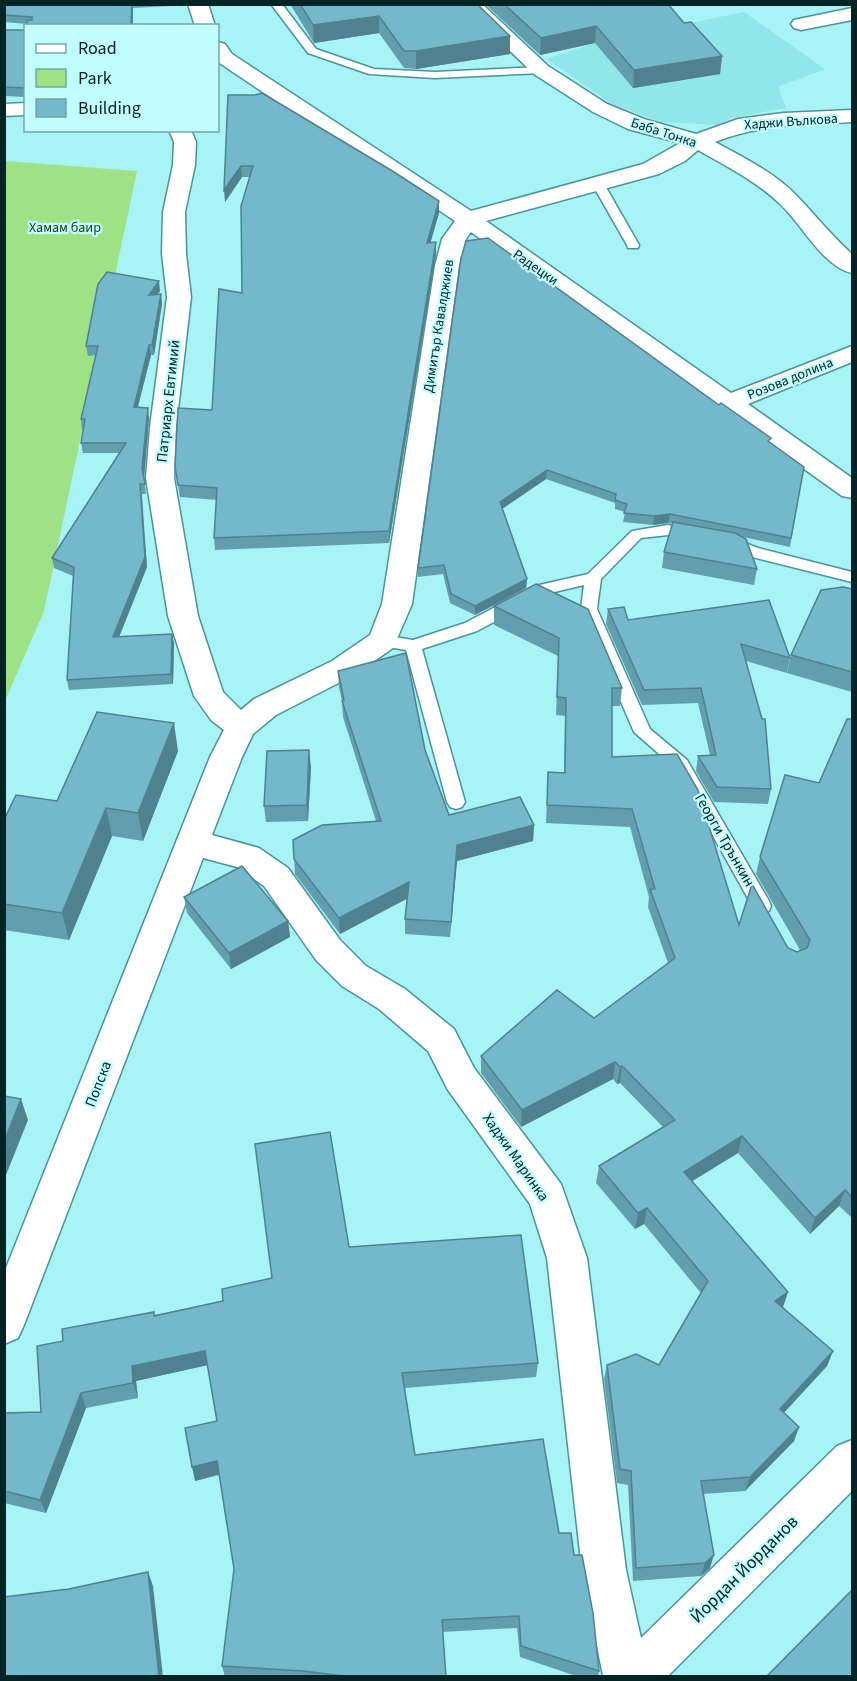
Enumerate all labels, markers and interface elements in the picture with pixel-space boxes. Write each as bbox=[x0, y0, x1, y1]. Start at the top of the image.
legend bbox=[24, 24, 219, 132]
text: Road bbox=[78, 36, 117, 61]
text: Park bbox=[78, 66, 112, 91]
text: Building bbox=[78, 96, 141, 121]
street label: Хаджи Вълкова bbox=[744, 109, 839, 135]
street label: Баба Тонка bbox=[628, 113, 699, 153]
park label: Хамам баир bbox=[29, 218, 101, 238]
street label: Радецки bbox=[509, 245, 562, 291]
street label: Димитър Кавалджиев bbox=[419, 258, 459, 394]
street label: Патриарх Евтимий bbox=[152, 339, 185, 463]
street label: Розова долина bbox=[744, 353, 836, 405]
street label: Георги Трънкин bbox=[689, 790, 760, 891]
street label: Попска bbox=[80, 1058, 117, 1110]
street label: Хаджи Маринка bbox=[477, 1109, 554, 1206]
street label: Йордан Йорданов bbox=[685, 1510, 804, 1629]

